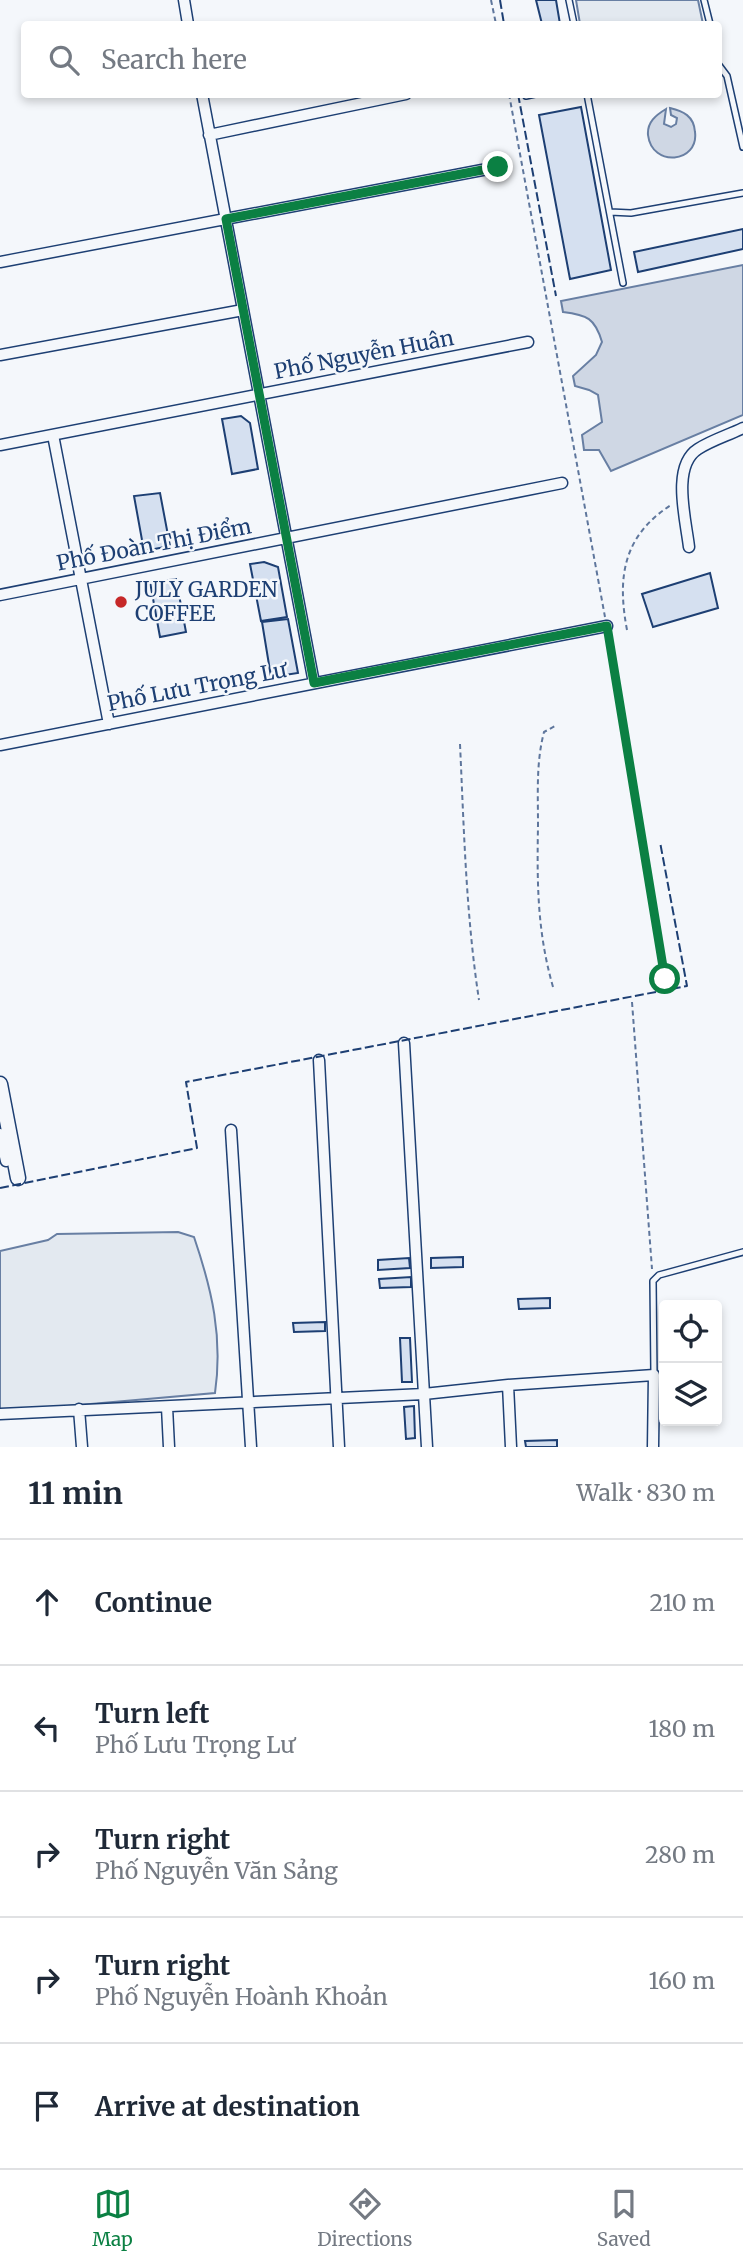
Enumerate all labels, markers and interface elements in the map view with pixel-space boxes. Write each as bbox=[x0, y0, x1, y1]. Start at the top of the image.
search box bbox=[21, 21, 722, 98]
icon: search bbox=[45, 41, 83, 79]
text: Search here bbox=[101, 43, 247, 76]
route end bbox=[482, 151, 513, 182]
street label: Phố Nguyễn Huân bbox=[272, 323, 456, 385]
street label: Phố Đoàn Thị Điểm bbox=[54, 511, 254, 577]
place label: JULY GARDEN COFFEE bbox=[134, 576, 278, 627]
marker: JULY GARDEN COFFEE bbox=[113, 594, 129, 610]
street label: Phố Lưu Trọng Lư bbox=[105, 656, 291, 717]
route start bbox=[649, 963, 680, 994]
map controls bbox=[659, 1300, 722, 1426]
button: locate bbox=[659, 1300, 722, 1363]
button: layers bbox=[659, 1363, 722, 1426]
text: 11 min bbox=[28, 1474, 123, 1512]
text: Walk · 830 m bbox=[576, 1478, 715, 1507]
icon: ahead bbox=[28, 1583, 66, 1621]
text: Continue bbox=[95, 1586, 212, 1619]
text: 210 m bbox=[650, 1588, 715, 1617]
text: Turn left bbox=[95, 1697, 209, 1730]
icon: left bbox=[28, 1709, 66, 1747]
text: 180 m bbox=[649, 1714, 715, 1743]
text: Phố Lưu Trọng Lư bbox=[95, 1730, 295, 1759]
text: Turn right bbox=[95, 1823, 230, 1856]
icon: right bbox=[28, 1835, 66, 1873]
text: 280 m bbox=[645, 1840, 715, 1869]
text: Phố Nguyễn Văn Sảng bbox=[95, 1856, 338, 1885]
text: Turn right bbox=[95, 1949, 230, 1982]
icon: right bbox=[28, 1961, 66, 1999]
text: 160 m bbox=[649, 1966, 715, 1995]
text: Phố Nguyễn Hoành Khoản bbox=[95, 1982, 388, 2011]
icon: arrive bbox=[28, 2087, 66, 2125]
text: Arrive at destination bbox=[95, 2090, 360, 2123]
tab: Map bbox=[92, 2185, 133, 2251]
tab: Directions bbox=[317, 2185, 412, 2251]
tab: Saved bbox=[597, 2185, 651, 2251]

